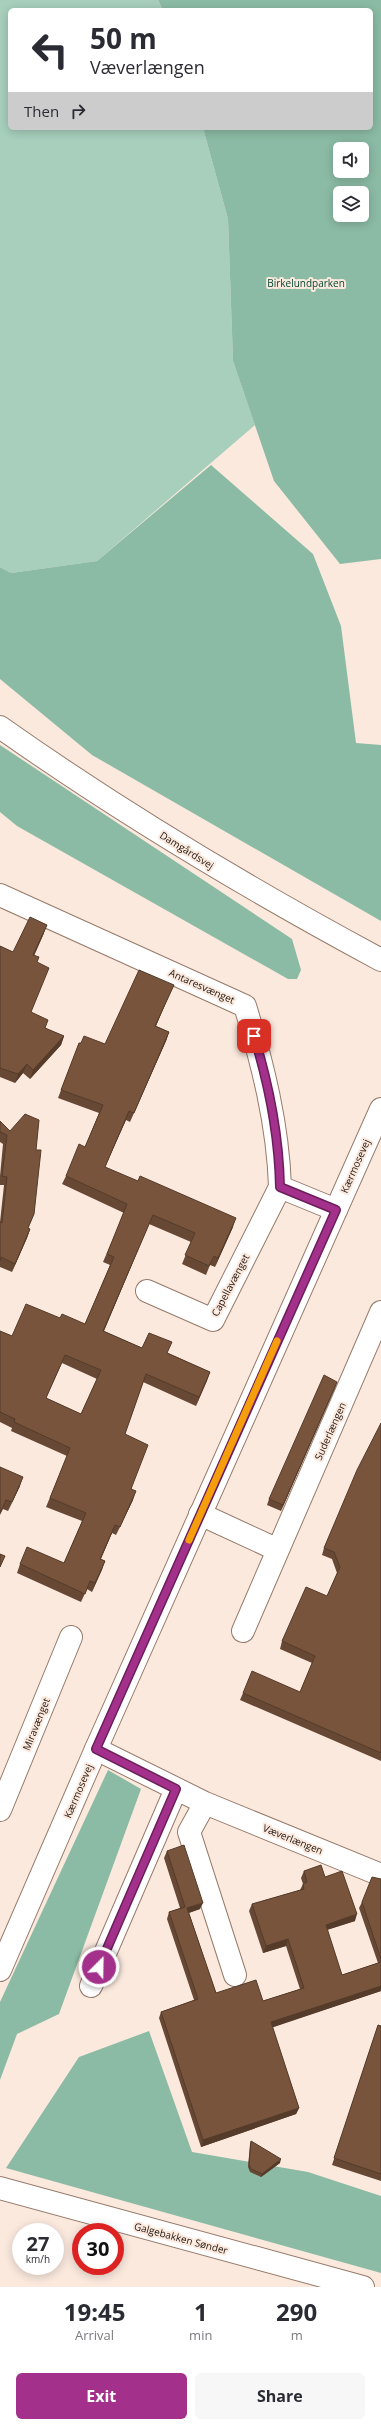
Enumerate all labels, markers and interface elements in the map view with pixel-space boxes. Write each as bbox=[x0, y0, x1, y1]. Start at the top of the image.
text: 50 m bbox=[90, 19, 157, 57]
icon: left bbox=[24, 24, 76, 76]
text: Væverlængen bbox=[90, 55, 205, 79]
icon: right bbox=[67, 100, 89, 122]
text: Then bbox=[24, 101, 59, 121]
map controls bbox=[333, 142, 369, 222]
button: sound bbox=[333, 142, 369, 178]
button: layers bbox=[333, 186, 369, 222]
park label: Birkelundparken bbox=[267, 276, 345, 290]
street label: Damgårdsvej bbox=[157, 828, 217, 872]
street label: Antaresvænget bbox=[167, 965, 237, 1007]
pin bbox=[237, 1019, 271, 1053]
icon: arrive bbox=[243, 1025, 265, 1047]
street label: Kærmosevej bbox=[337, 1137, 373, 1195]
street label: Capellavænget bbox=[208, 1251, 252, 1319]
street label: Suderlængen bbox=[311, 1400, 349, 1462]
street label: Miravænget bbox=[19, 1695, 53, 1752]
street label: Kærmosevej bbox=[60, 1762, 96, 1820]
street label: Væverlængen bbox=[261, 1821, 325, 1857]
position arrow bbox=[78, 1946, 120, 1988]
street label: Galgebakken Sønder bbox=[133, 2219, 229, 2257]
speed limit sign: 30 bbox=[72, 2223, 124, 2275]
text: 27 bbox=[27, 2230, 49, 2257]
text: km/h bbox=[26, 2252, 50, 2266]
text: 19:45 bbox=[64, 2295, 125, 2328]
text: 1 bbox=[194, 2295, 208, 2328]
text: 290 bbox=[276, 2295, 317, 2328]
text: Arrival bbox=[75, 2326, 114, 2344]
text: min bbox=[189, 2326, 212, 2344]
text: m bbox=[291, 2326, 303, 2344]
button: Exit bbox=[16, 2373, 187, 2419]
button: Share bbox=[195, 2373, 365, 2419]

